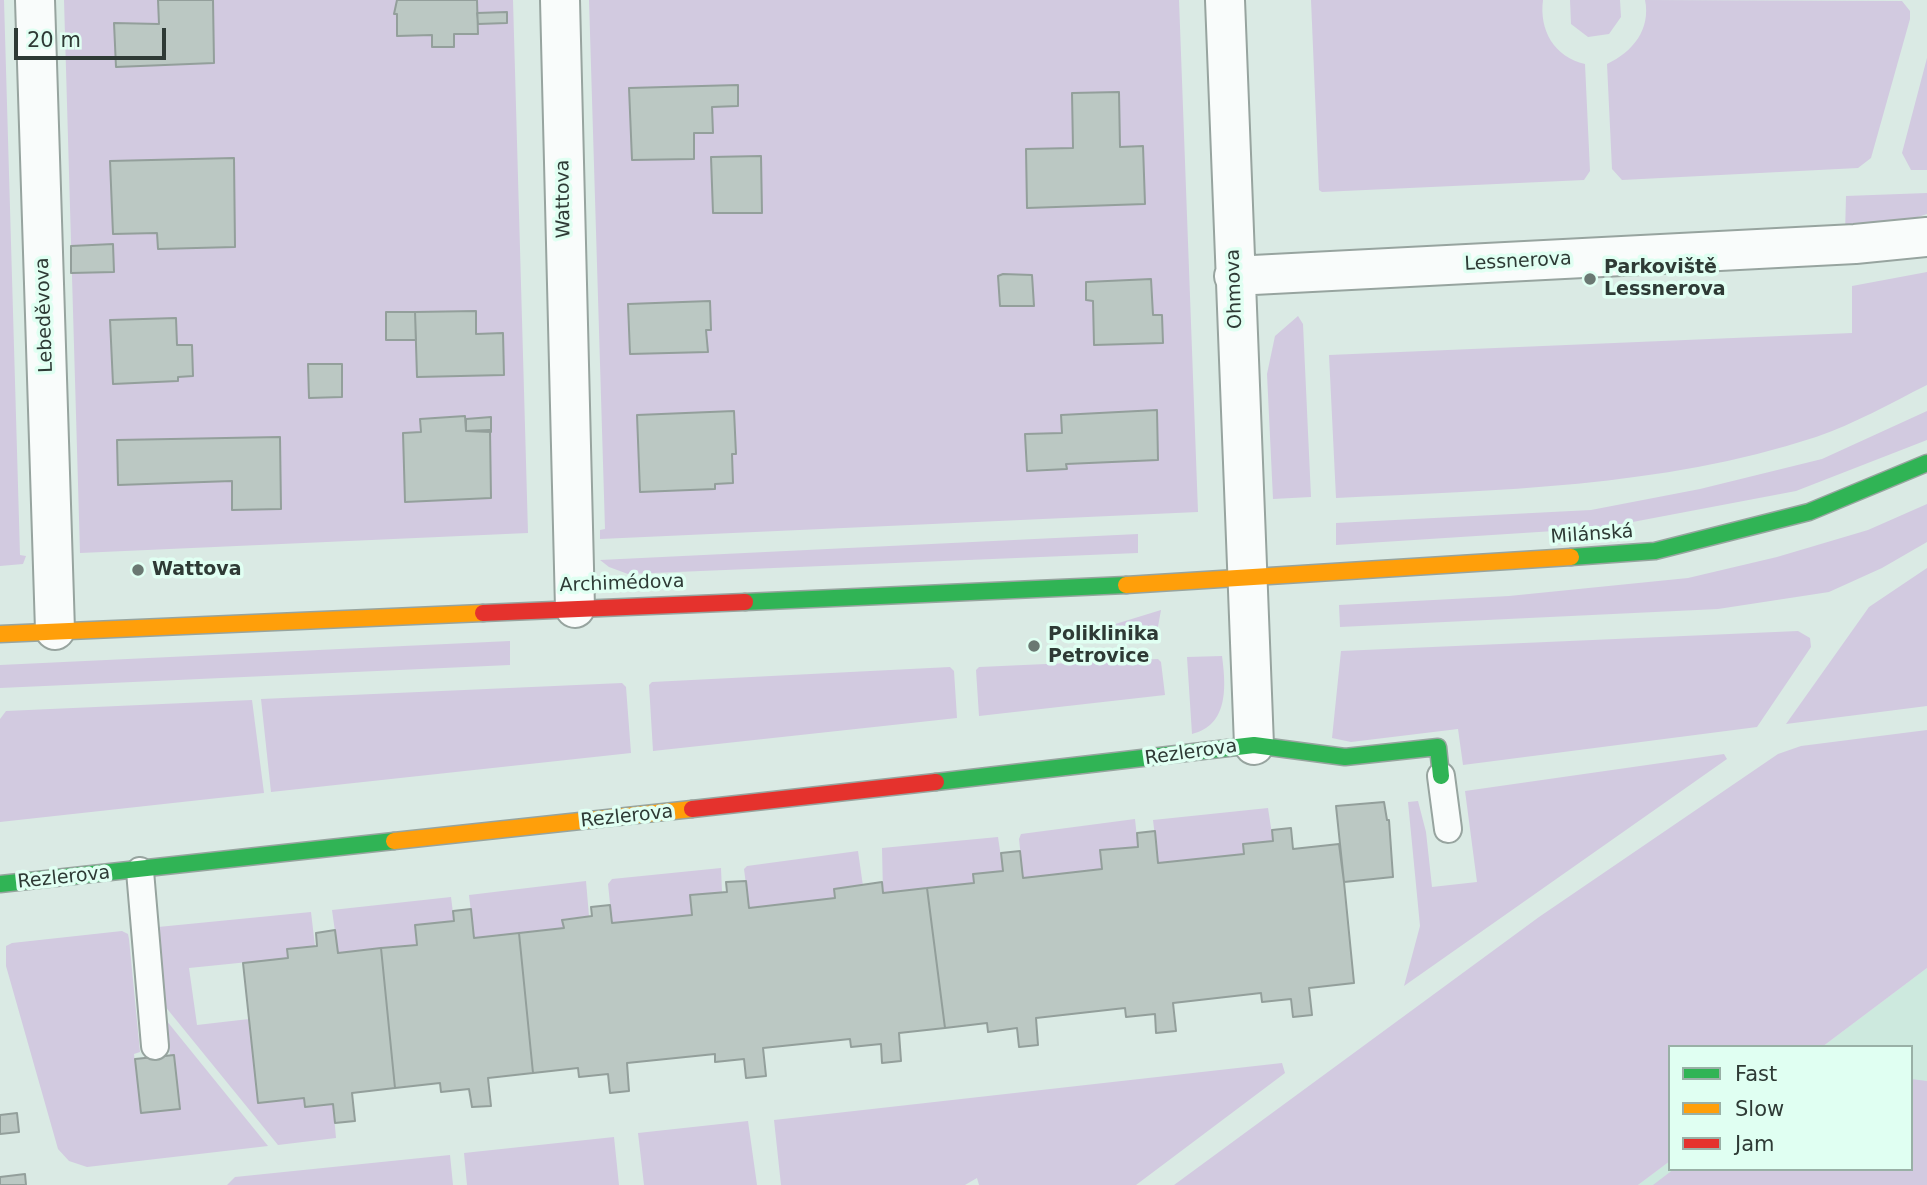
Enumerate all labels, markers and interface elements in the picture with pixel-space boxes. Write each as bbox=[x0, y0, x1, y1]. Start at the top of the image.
scale bar bbox=[18, 14, 170, 58]
text: 20 m bbox=[27, 28, 81, 52]
street label: Wattova bbox=[552, 159, 576, 239]
street label: Lessnerova bbox=[1464, 248, 1572, 276]
street label: Ohmova bbox=[1222, 249, 1248, 329]
street label: Lebeděvova bbox=[32, 257, 58, 373]
place label: Parkoviště Lessnerova bbox=[1604, 257, 1726, 301]
marker: Parkoviště Lessnerova bbox=[1582, 271, 1598, 287]
street label: Milánská bbox=[1550, 521, 1634, 549]
place label: Wattova bbox=[152, 559, 242, 581]
marker: Wattova bbox=[130, 562, 146, 578]
street label: Archimédova bbox=[559, 570, 685, 598]
place label: Poliklinika Petrovice bbox=[1048, 624, 1159, 668]
marker: Poliklinika Petrovice bbox=[1026, 638, 1042, 654]
street label: Rezlerova bbox=[1143, 735, 1239, 771]
street label: Rezlerova bbox=[580, 801, 674, 833]
street label: Rezlerova bbox=[17, 862, 111, 894]
legend bbox=[1668, 1045, 1913, 1171]
text: Fast bbox=[1735, 1062, 1777, 1086]
text: Slow bbox=[1735, 1097, 1784, 1121]
text: Jam bbox=[1735, 1132, 1775, 1156]

